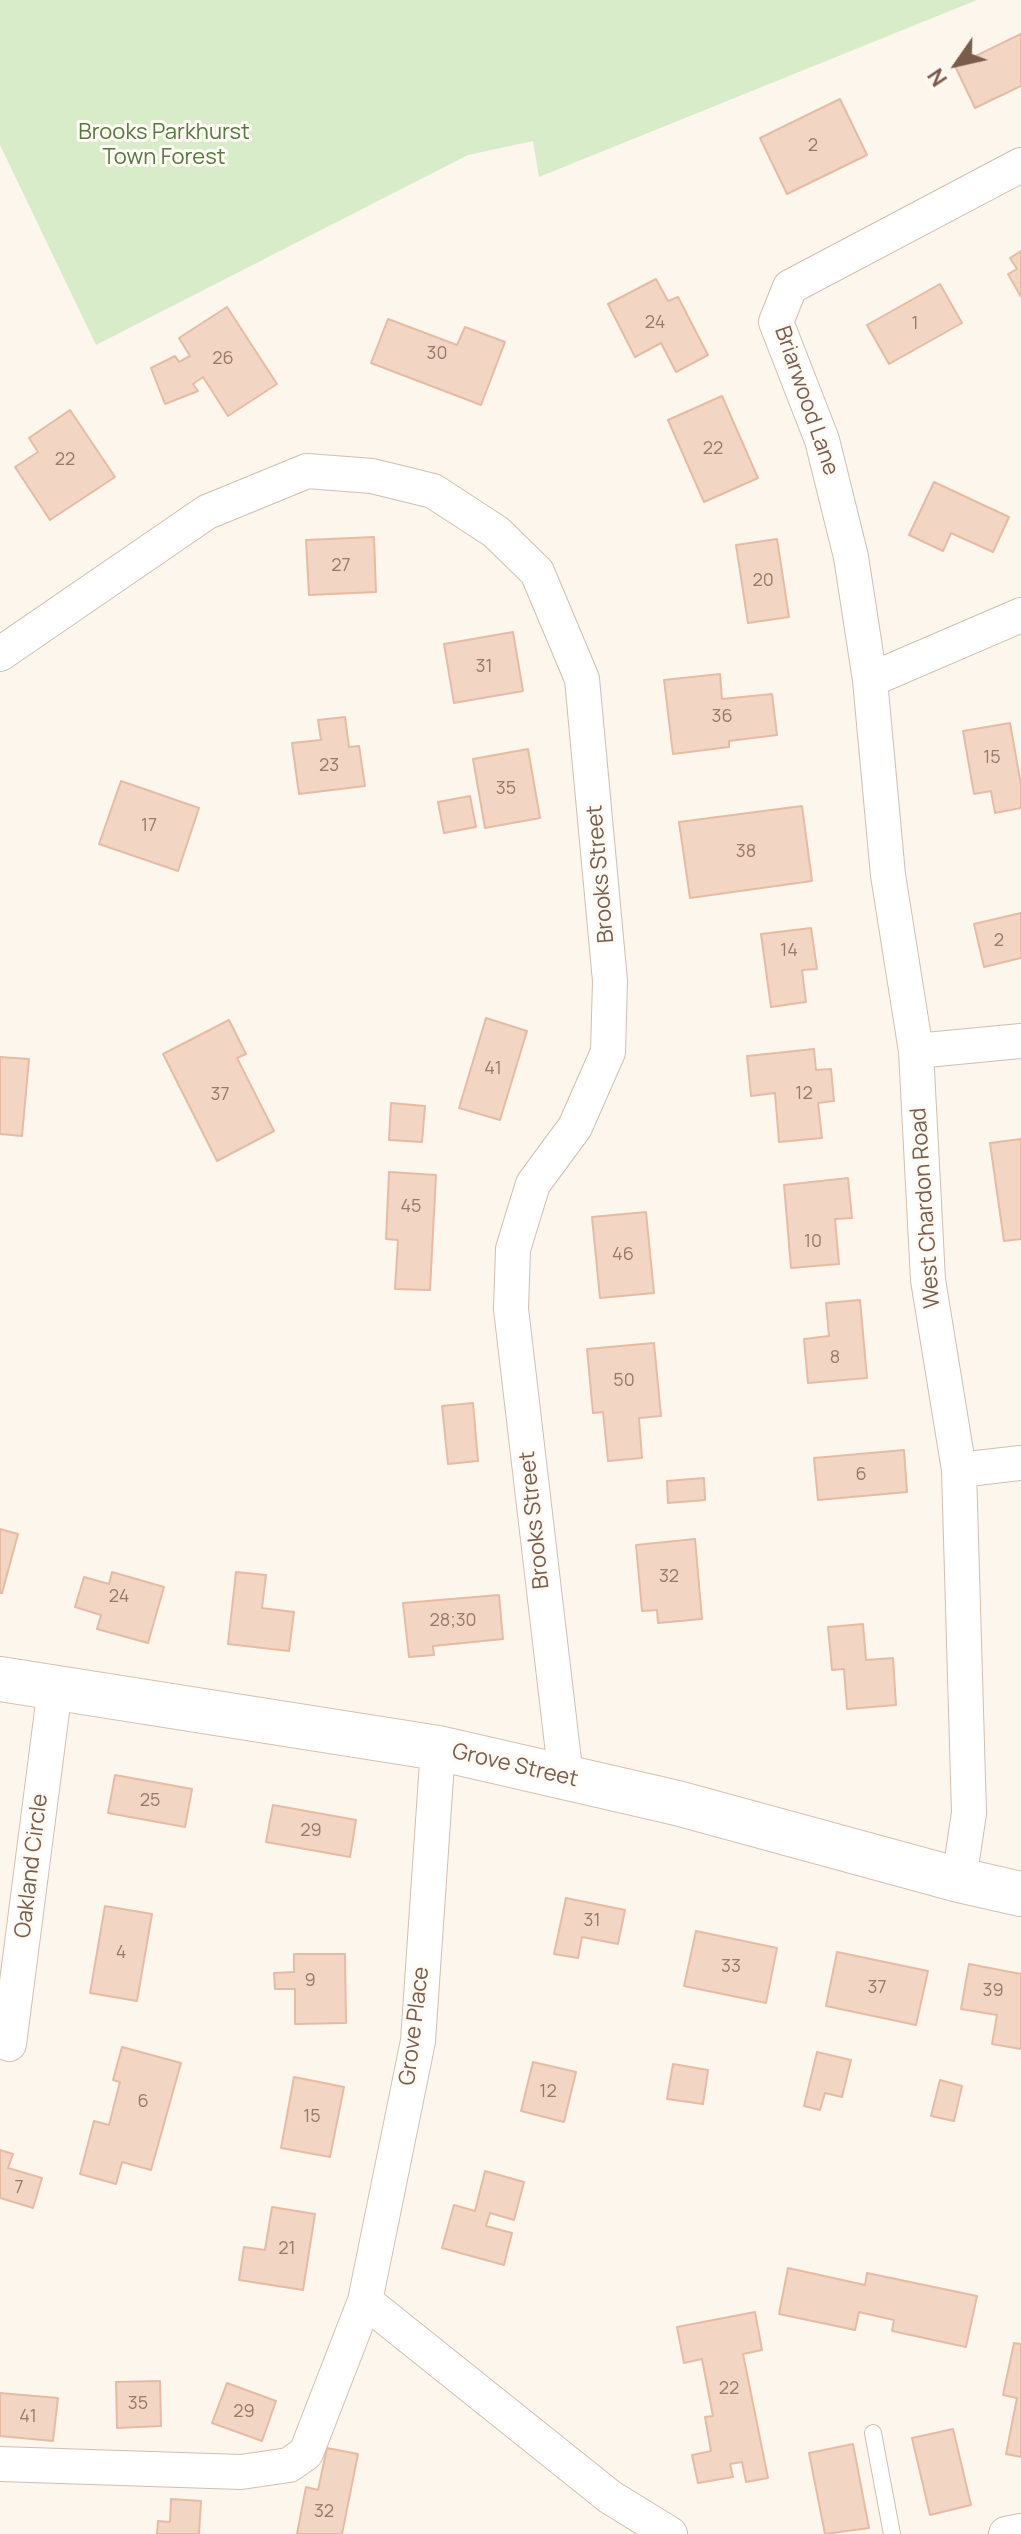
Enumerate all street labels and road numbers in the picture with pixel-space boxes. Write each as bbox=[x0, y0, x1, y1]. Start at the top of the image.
street label: Briarwood Lane bbox=[768, 323, 844, 479]
street label: Brooks Street bbox=[582, 804, 620, 944]
street label: West Chardon Road bbox=[906, 1107, 946, 1309]
street label: Brooks Street bbox=[515, 1450, 555, 1590]
street label: Grove Street bbox=[449, 1739, 581, 1793]
street label: Oakland Circle bbox=[10, 1792, 54, 1940]
street label: Grove Place bbox=[395, 1965, 435, 2087]

